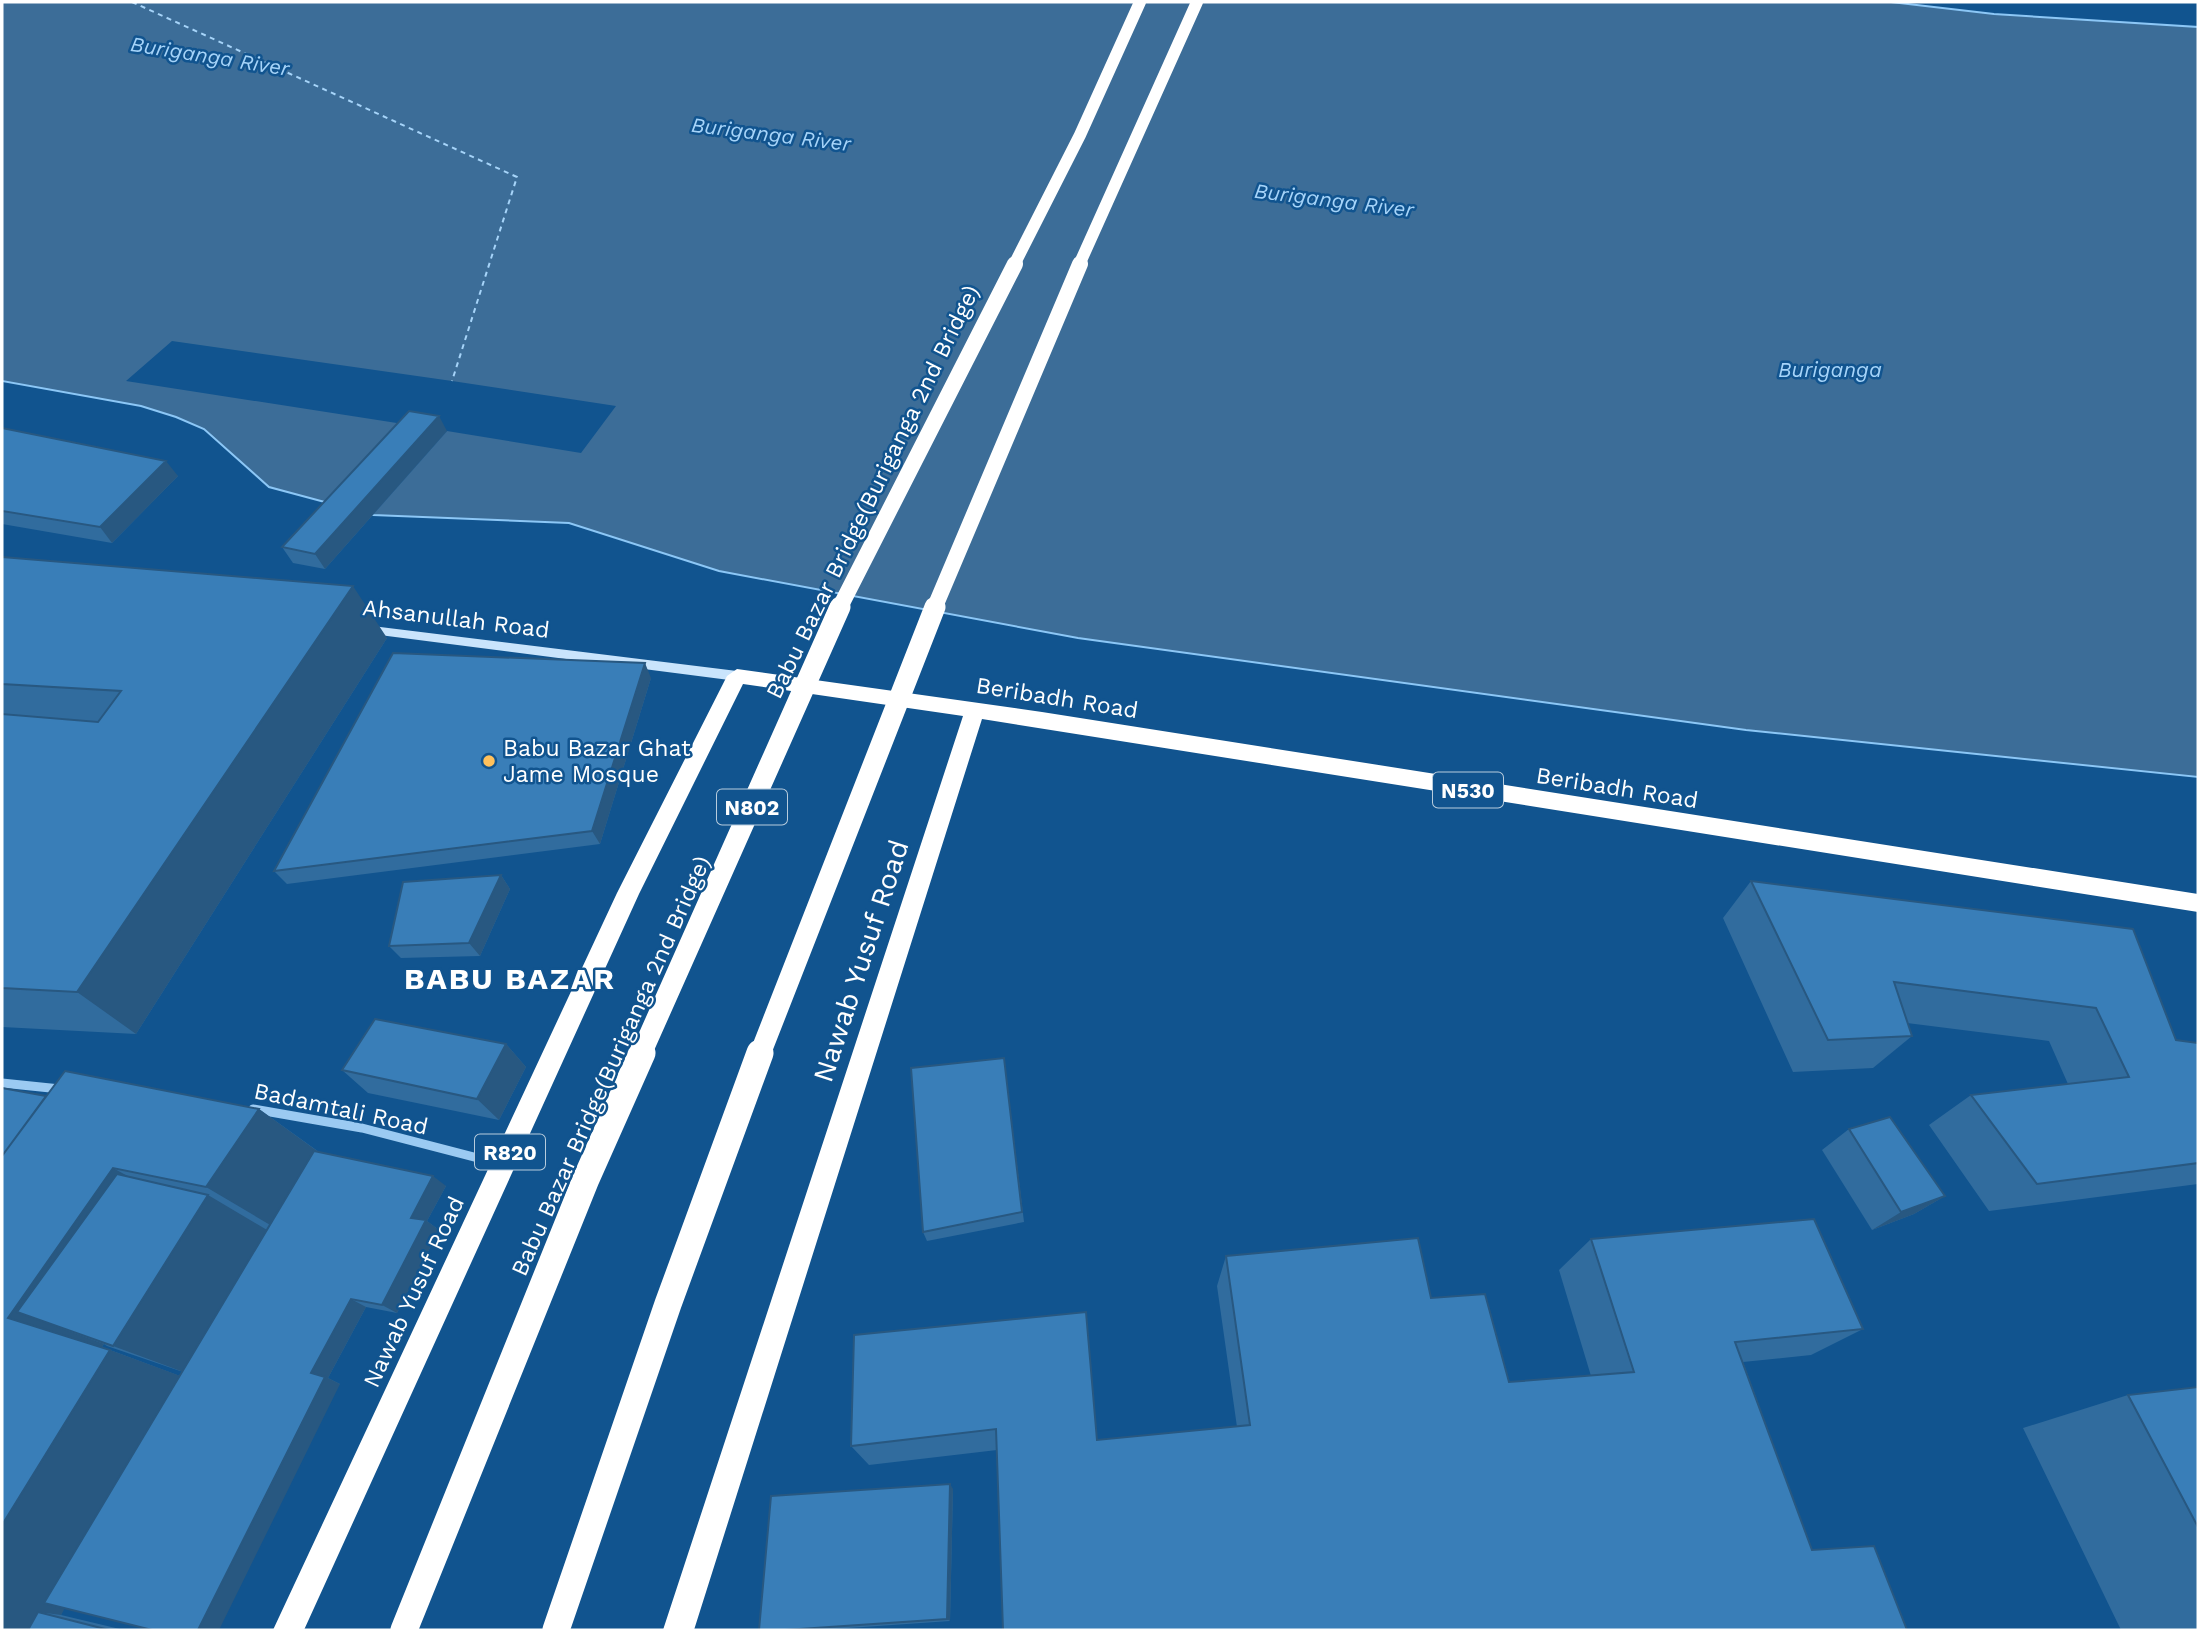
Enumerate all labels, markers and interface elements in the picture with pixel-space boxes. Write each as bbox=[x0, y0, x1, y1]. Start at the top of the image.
water label: Buriganga River bbox=[129, 31, 292, 81]
water label: Buriganga River bbox=[690, 112, 853, 156]
water label: Buriganga River bbox=[1253, 178, 1416, 222]
street label: Babu Bazar Bridge(Buriganga 2nd Bridge) bbox=[761, 281, 985, 703]
water label: Buriganga bbox=[1778, 357, 1882, 382]
street label: Ahsanullah Road bbox=[361, 594, 551, 644]
street label: Beribadh Road bbox=[974, 672, 1140, 724]
place label: Babu Bazar Ghat Jame Mosque bbox=[503, 735, 691, 788]
marker: Babu Bazar Ghat Jame Mosque bbox=[481, 753, 497, 769]
street label: Beribadh Road bbox=[1534, 762, 1700, 814]
road number: N530 bbox=[1433, 772, 1503, 808]
road number: N802 bbox=[717, 790, 787, 824]
street label: Nawab Yusuf Road bbox=[806, 836, 916, 1086]
street label: Babu Bazar Bridge(Buriganga 2nd Bridge) bbox=[506, 852, 716, 1280]
district label: BABU BAZAR bbox=[404, 961, 616, 996]
street label: Badamtali Road bbox=[252, 1077, 430, 1141]
road number: R820 bbox=[475, 1134, 545, 1170]
street label: Nawab Yusuf Road bbox=[358, 1192, 470, 1392]

